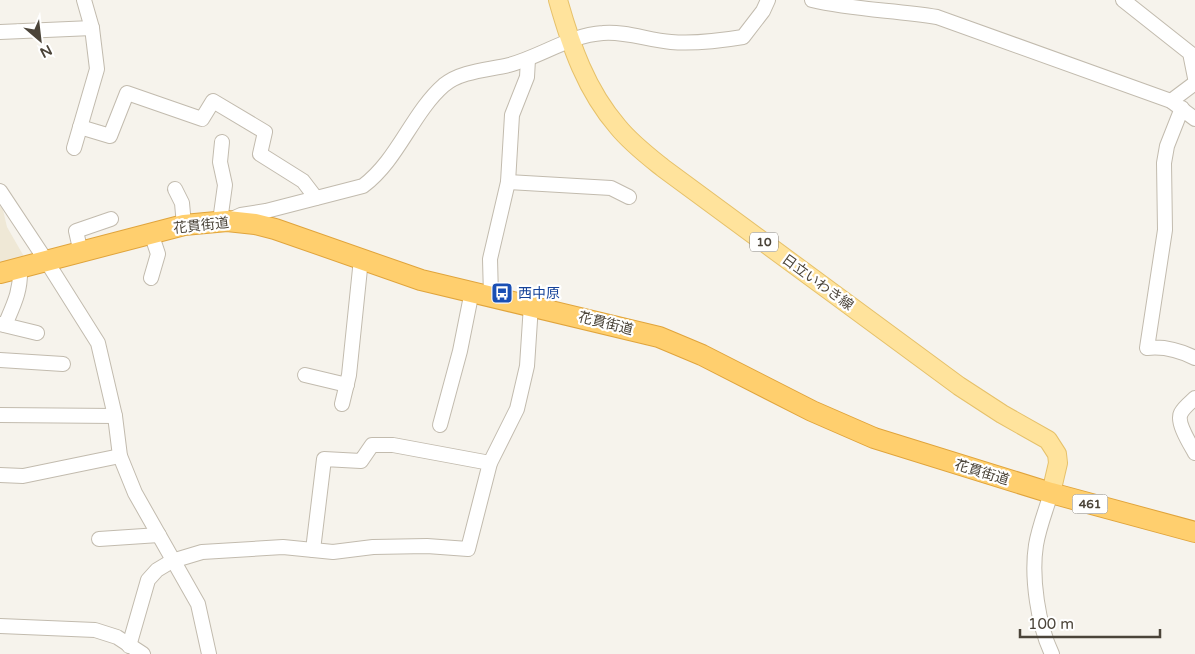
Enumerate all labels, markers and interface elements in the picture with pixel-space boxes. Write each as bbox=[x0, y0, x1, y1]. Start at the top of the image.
north arrow bbox=[15, 15, 65, 65]
text: N bbox=[37, 41, 55, 61]
street label: 花貫街道 bbox=[172, 214, 230, 237]
road number: 10 bbox=[750, 232, 778, 252]
street label: 日立いわき線 bbox=[779, 251, 857, 314]
bus stop icon: 西中原 bbox=[490, 281, 514, 305]
place label: 西中原 bbox=[518, 285, 560, 302]
street label: 花貫街道 bbox=[577, 308, 635, 339]
street label: 花貫街道 bbox=[953, 456, 1011, 489]
road number: 461 bbox=[1072, 494, 1108, 514]
scale bar bbox=[1020, 606, 1160, 638]
text: 100 m bbox=[1028, 615, 1074, 633]

